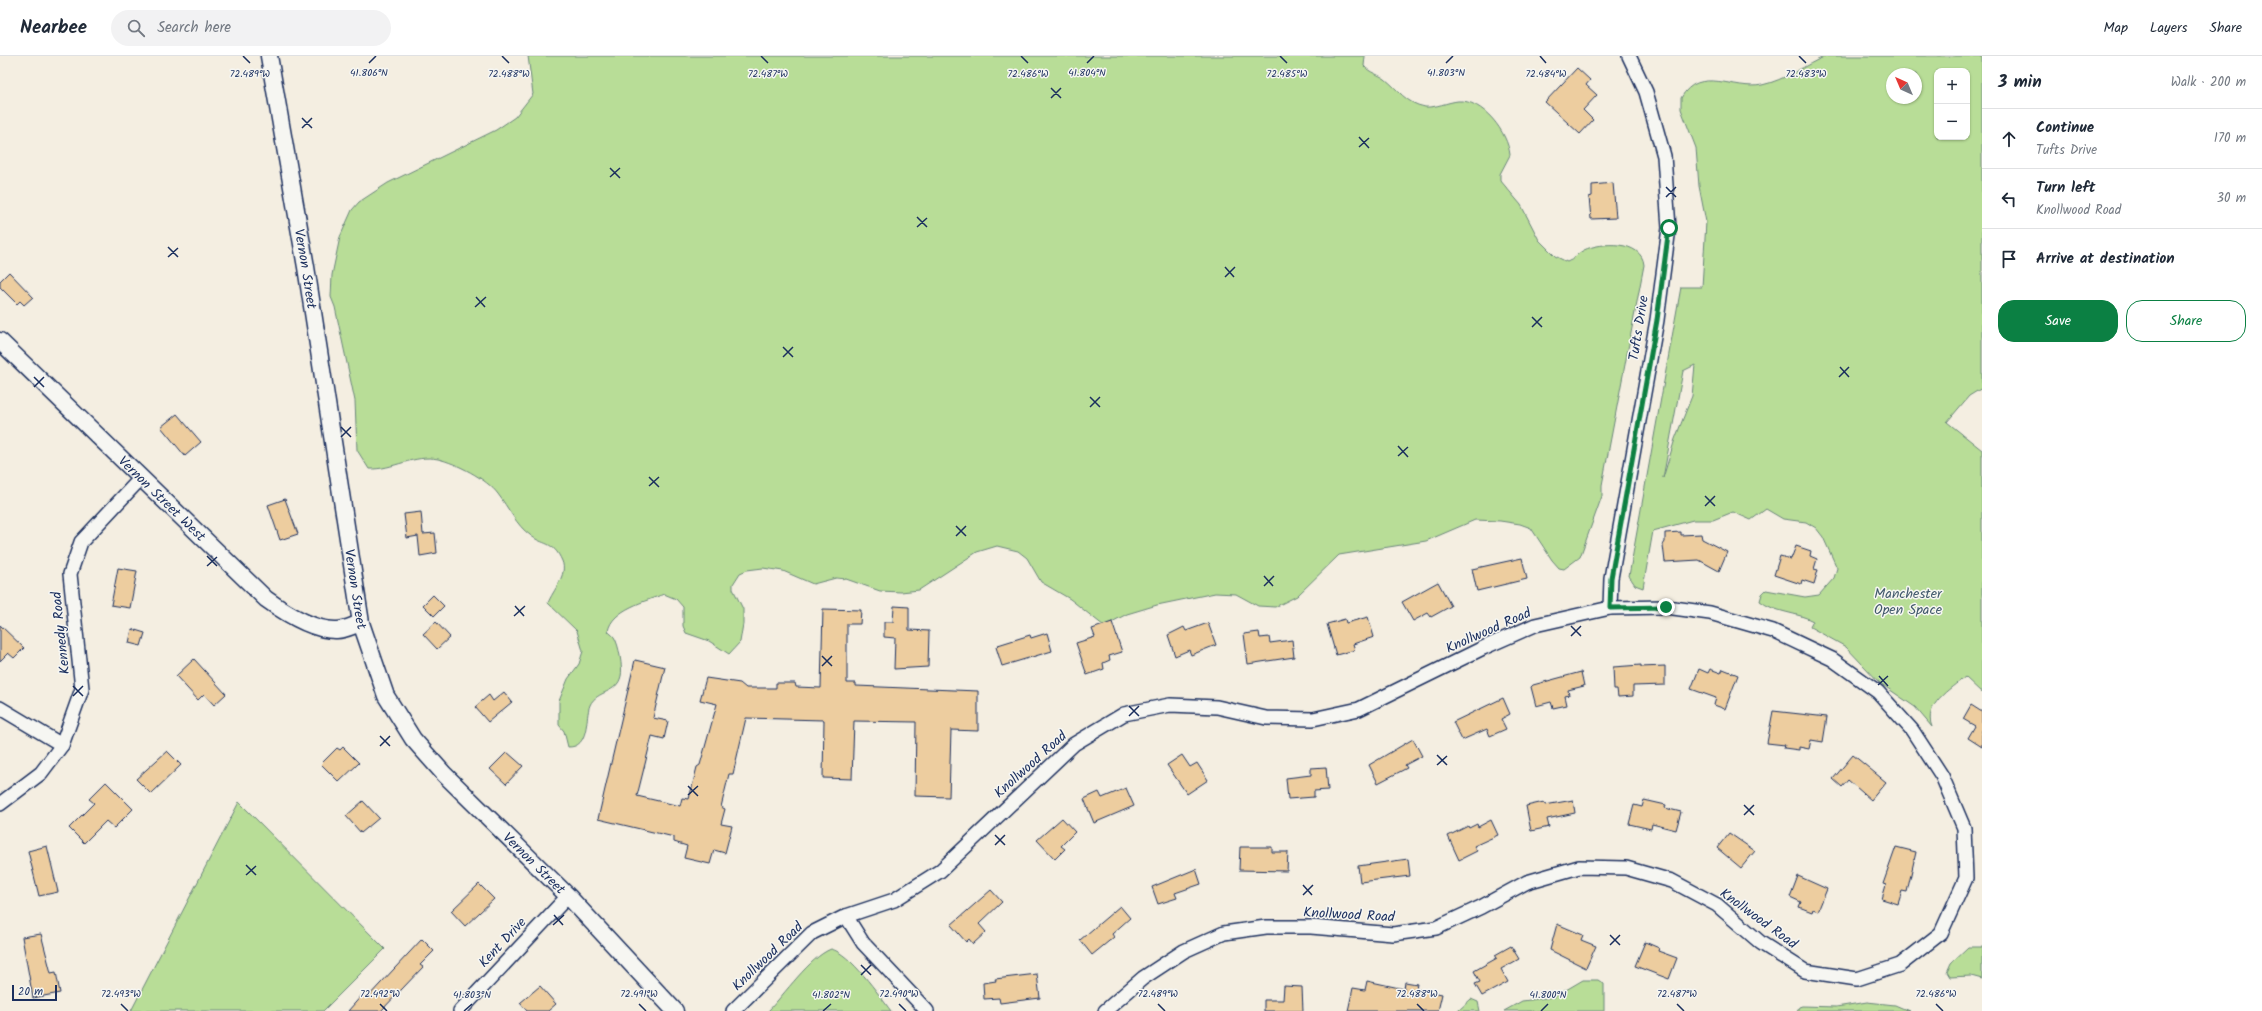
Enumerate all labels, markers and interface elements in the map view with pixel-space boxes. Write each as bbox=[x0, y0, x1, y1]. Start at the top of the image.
search box bbox=[111, 10, 391, 46]
text: Nearbee bbox=[20, 13, 87, 43]
text: Search here bbox=[157, 16, 231, 40]
icon: search bbox=[125, 17, 147, 39]
text: Map bbox=[2104, 17, 2128, 39]
text: Layers bbox=[2150, 17, 2188, 39]
text: Share bbox=[2210, 17, 2242, 39]
text: 41.806°N bbox=[350, 65, 388, 81]
text: 41.804°N bbox=[1068, 65, 1106, 81]
text: 41.803°N bbox=[1427, 65, 1465, 81]
text: 72.489°W bbox=[230, 66, 270, 82]
text: 72.488°W bbox=[488, 66, 530, 82]
text: 72.487°W bbox=[748, 66, 788, 82]
text: 72.486°W bbox=[1007, 66, 1049, 82]
text: 72.485°W bbox=[1267, 66, 1308, 82]
text: 72.484°W bbox=[1525, 66, 1567, 82]
text: 72.483°W bbox=[1785, 66, 1827, 82]
north arrow bbox=[1886, 68, 1922, 104]
map controls bbox=[1934, 68, 1970, 140]
button: + bbox=[1934, 68, 1970, 104]
text: 3 min bbox=[1998, 69, 2042, 96]
text: Walk · 200 m bbox=[2171, 72, 2246, 93]
button: − bbox=[1934, 104, 1970, 140]
text: Continue bbox=[2036, 116, 2094, 140]
icon: ahead bbox=[1998, 128, 2020, 150]
text: 170 m bbox=[2214, 128, 2246, 149]
text: Tufts Drive bbox=[2036, 140, 2097, 161]
text: Turn left bbox=[2036, 176, 2096, 200]
icon: left bbox=[1998, 188, 2020, 210]
text: 30 m bbox=[2217, 188, 2246, 209]
text: Knollwood Road bbox=[2036, 200, 2121, 221]
route start bbox=[1660, 219, 1678, 237]
street label: Vernon Street bbox=[288, 227, 322, 311]
text: Arrive at destination bbox=[2036, 247, 2175, 271]
icon: arrive bbox=[1998, 248, 2020, 270]
street label: Tufts Drive bbox=[1623, 293, 1655, 362]
button: Save bbox=[1998, 300, 2118, 342]
button: Share bbox=[2126, 300, 2246, 342]
street label: Vernon Street West bbox=[113, 451, 211, 547]
street label: Vernon Street bbox=[338, 547, 373, 633]
park label: Manchester Open Space bbox=[1874, 583, 1943, 621]
street label: Kennedy Road bbox=[46, 589, 76, 675]
route end bbox=[1657, 598, 1675, 616]
street label: Knollwood Road bbox=[1442, 602, 1536, 660]
street label: Knollwood Road bbox=[989, 725, 1073, 804]
street label: Vernon Street bbox=[497, 827, 571, 900]
street label: Knollwood Road bbox=[1715, 883, 1803, 955]
street label: Knollwood Road bbox=[1303, 902, 1396, 928]
street label: Kent Drive bbox=[473, 912, 532, 973]
street label: Knollwood Road bbox=[727, 916, 809, 996]
scale bar bbox=[12, 983, 57, 1002]
text: 20 m bbox=[18, 983, 43, 1001]
text: 72.493°W bbox=[101, 986, 141, 1002]
text: 72.492°W bbox=[360, 986, 400, 1002]
text: 72.491°W bbox=[620, 986, 658, 1002]
text: 72.490°W bbox=[879, 986, 919, 1002]
text: 72.489°W bbox=[1138, 986, 1178, 1002]
text: 72.488°W bbox=[1396, 986, 1438, 1002]
text: 72.487°W bbox=[1657, 986, 1697, 1002]
text: 72.486°W bbox=[1915, 986, 1957, 1002]
text: 41.803°N bbox=[453, 987, 491, 1003]
text: 41.802°N bbox=[812, 987, 850, 1003]
text: 41.800°N bbox=[1529, 987, 1567, 1003]

